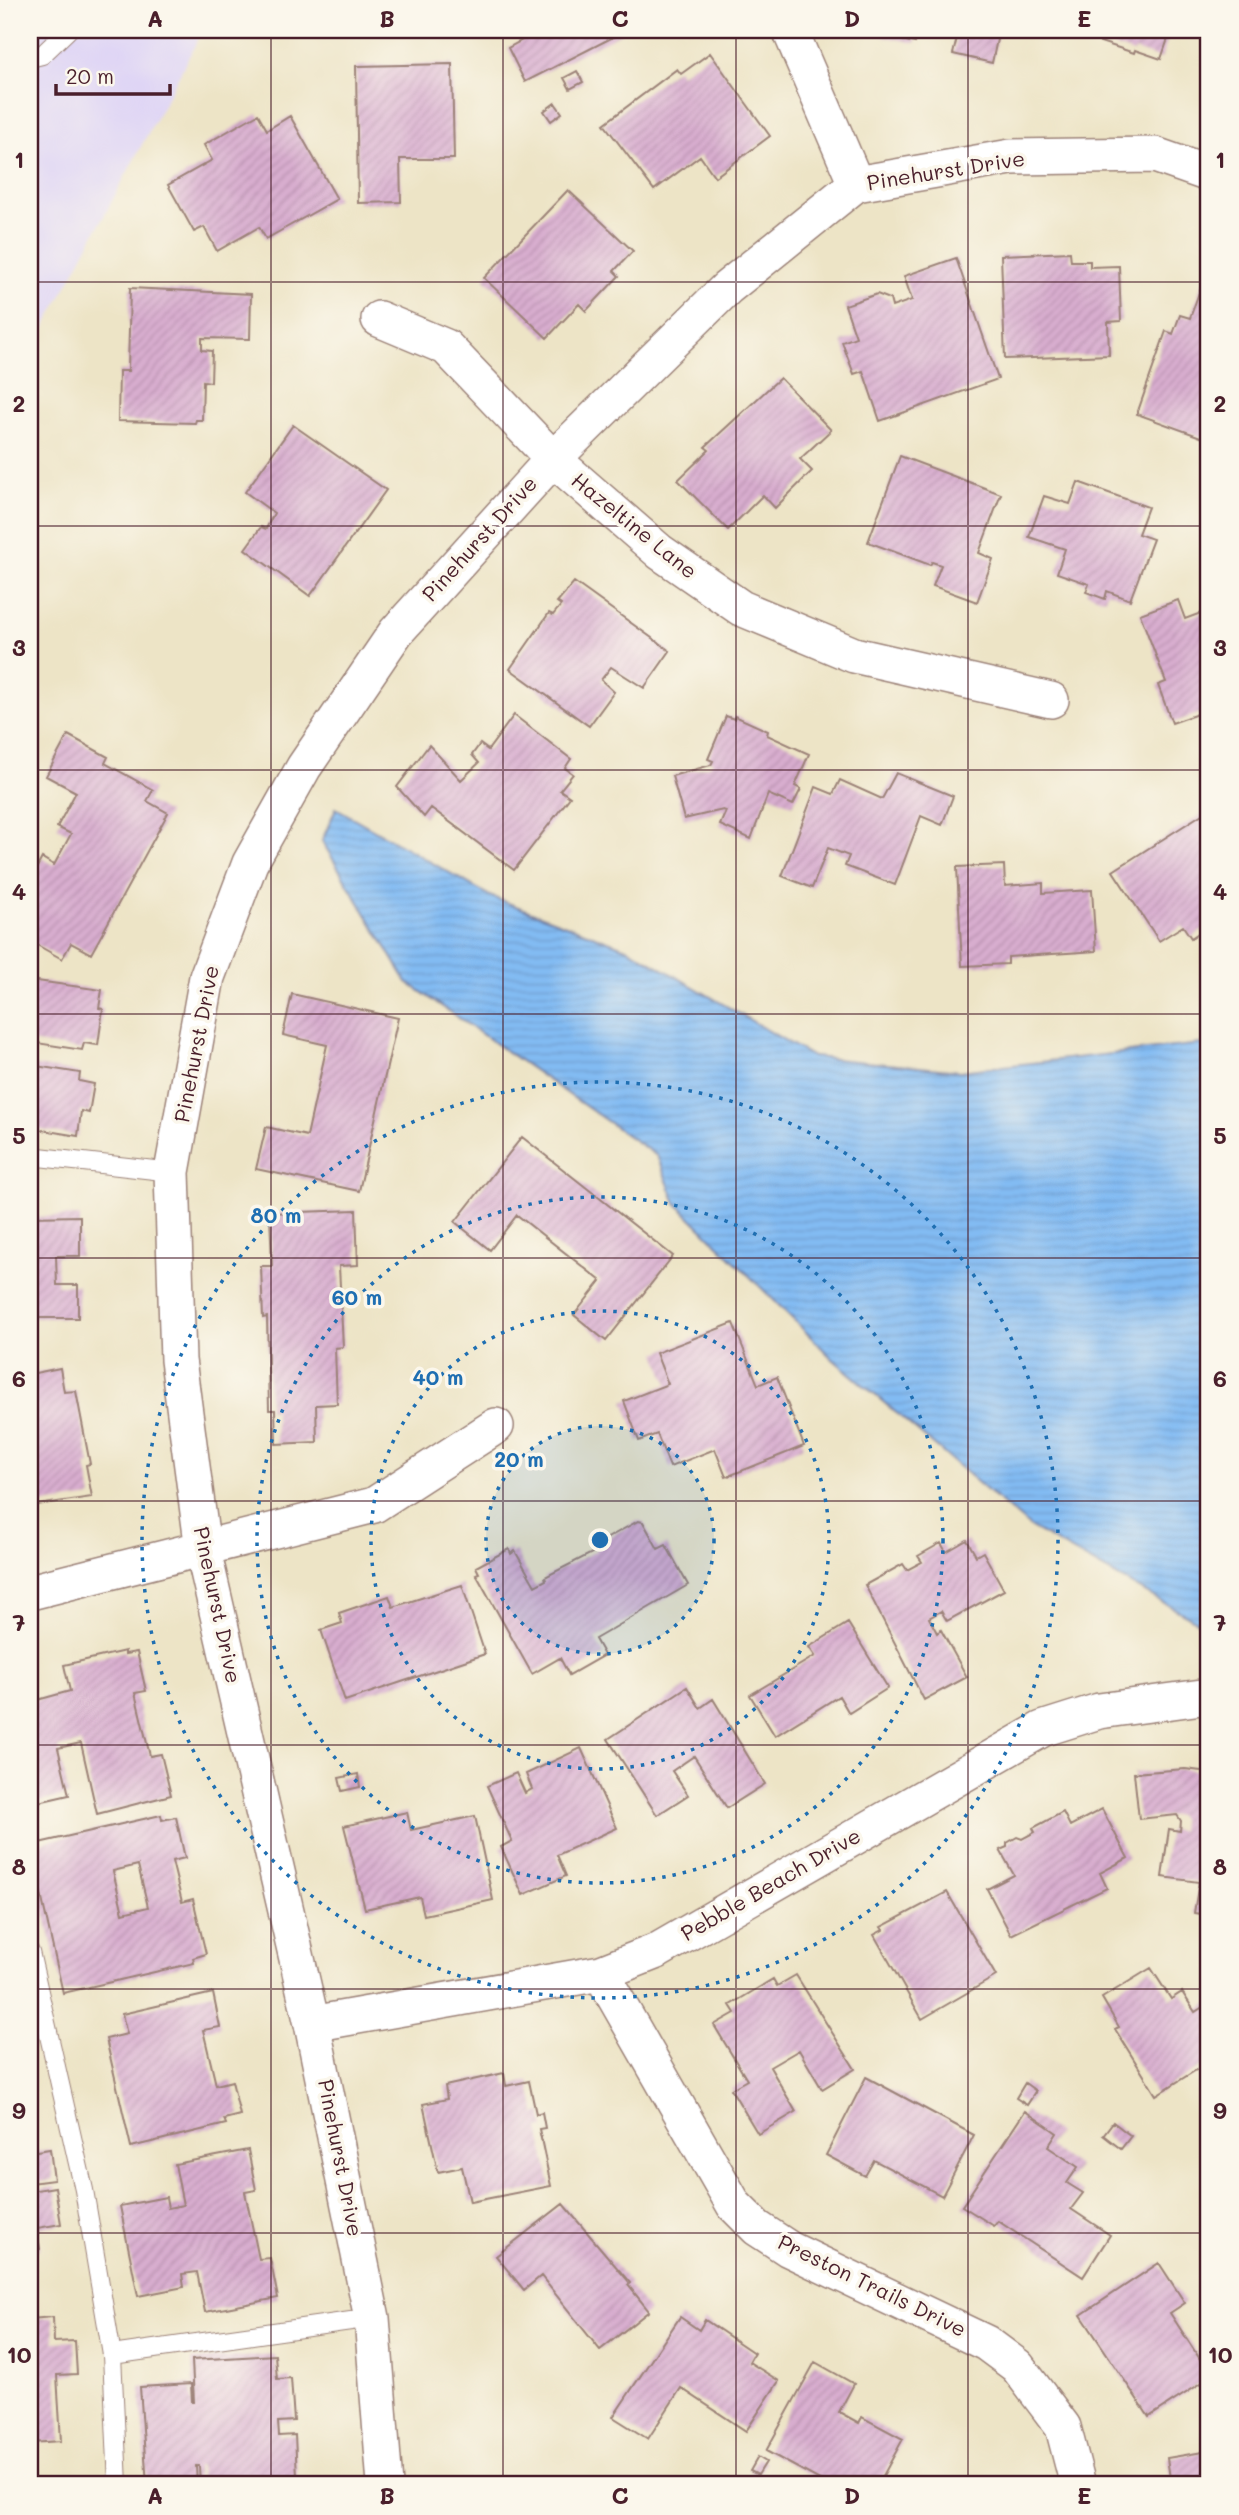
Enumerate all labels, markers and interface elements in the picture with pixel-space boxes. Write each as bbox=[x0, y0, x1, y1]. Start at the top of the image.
text: A bbox=[147, 3, 163, 33]
text: B bbox=[379, 3, 395, 33]
text: C bbox=[611, 3, 629, 33]
text: D bbox=[844, 3, 860, 33]
text: E bbox=[1077, 3, 1091, 33]
scale bar bbox=[56, 52, 170, 96]
text: 20 m bbox=[66, 62, 114, 89]
text: 1 bbox=[14, 144, 24, 174]
street label: Pinehurst Drive bbox=[865, 144, 1027, 195]
text: 1 bbox=[1215, 144, 1225, 174]
text: 2 bbox=[13, 388, 25, 418]
text: 2 bbox=[1214, 388, 1226, 418]
street label: Hazeltine Lane bbox=[567, 466, 703, 584]
street label: Pinehurst Drive bbox=[416, 470, 542, 606]
text: 3 bbox=[12, 632, 26, 662]
text: 3 bbox=[1213, 632, 1227, 662]
text: 4 bbox=[12, 876, 26, 906]
text: 4 bbox=[1213, 876, 1227, 906]
street label: Pinehurst Drive bbox=[167, 963, 224, 1125]
text: 5 bbox=[12, 1120, 26, 1150]
text: 5 bbox=[1213, 1120, 1227, 1150]
text: 80 m bbox=[251, 1201, 301, 1228]
text: 60 m bbox=[332, 1283, 382, 1310]
text: 6 bbox=[12, 1363, 26, 1393]
text: 40 m bbox=[412, 1363, 464, 1390]
text: 6 bbox=[1213, 1363, 1227, 1393]
text: 20 m bbox=[494, 1445, 544, 1472]
street label: Pinehurst Drive bbox=[189, 1524, 248, 1685]
centre of rings bbox=[588, 1528, 612, 1552]
text: 7 bbox=[13, 1607, 26, 1637]
text: 7 bbox=[1214, 1607, 1227, 1637]
street label: Pebble Beach Drive bbox=[676, 1821, 865, 1946]
text: 8 bbox=[12, 1851, 26, 1881]
text: 8 bbox=[1213, 1851, 1227, 1881]
street label: Pinehurst Drive bbox=[313, 2077, 370, 2239]
text: 9 bbox=[12, 2095, 26, 2125]
text: 9 bbox=[1213, 2095, 1227, 2125]
street label: Preston Trails Drive bbox=[774, 2227, 971, 2342]
text: 10 bbox=[7, 2339, 32, 2369]
text: 10 bbox=[1208, 2339, 1233, 2369]
text: A bbox=[147, 2480, 163, 2510]
text: B bbox=[379, 2480, 395, 2510]
text: C bbox=[611, 2480, 629, 2510]
text: D bbox=[844, 2480, 860, 2510]
text: E bbox=[1077, 2480, 1091, 2510]

